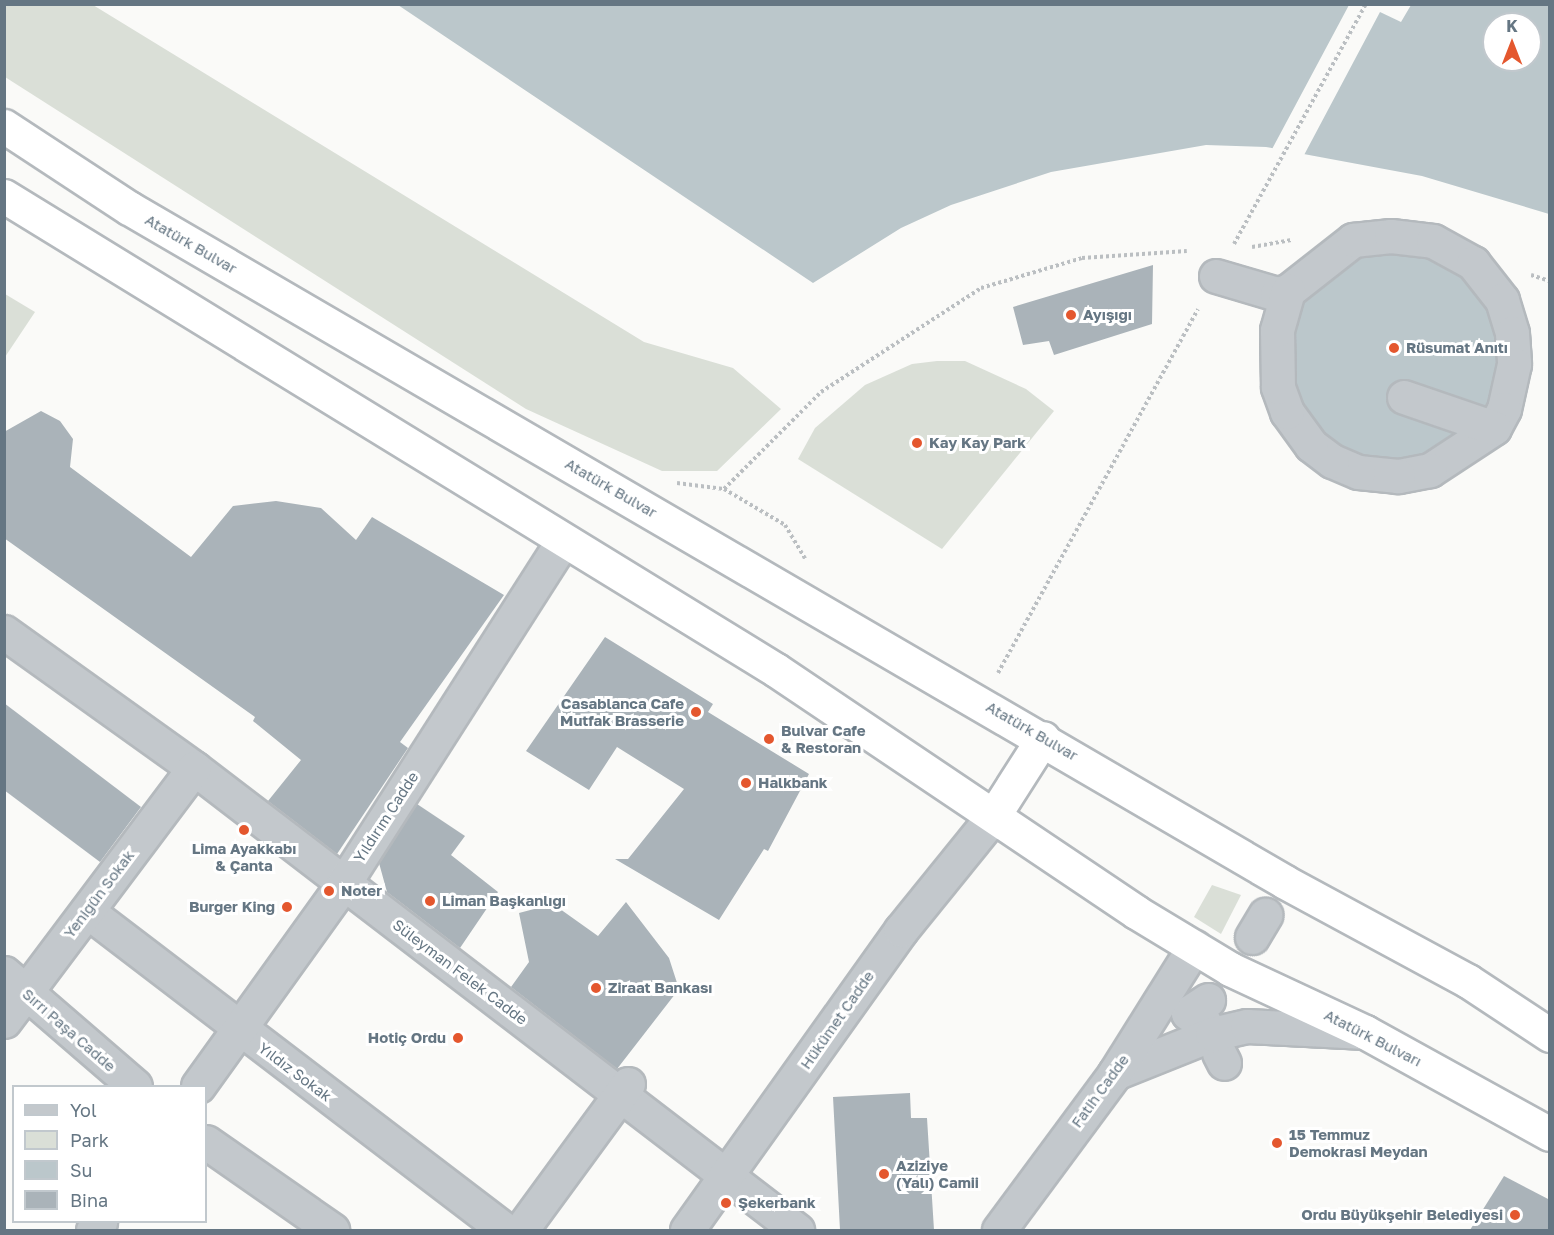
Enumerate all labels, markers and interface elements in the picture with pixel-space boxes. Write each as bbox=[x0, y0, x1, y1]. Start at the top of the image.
north arrow bbox=[1482, 12, 1542, 72]
text: K bbox=[1506, 16, 1518, 36]
street label: Atatürk Bulvar bbox=[142, 210, 240, 278]
place label: Ayışığı bbox=[1083, 306, 1132, 324]
marker: Ayışığı bbox=[1064, 308, 1078, 322]
place label: Rüsumat Anıtı bbox=[1406, 339, 1508, 357]
marker: Rüsumat Anıtı bbox=[1387, 341, 1401, 355]
place label: Kay Kay Park bbox=[929, 434, 1026, 452]
marker: Kay Kay Park bbox=[910, 436, 924, 450]
street label: Atatürk Bulvar bbox=[562, 454, 660, 522]
place label: Casablanca Cafe Mutfak Brasserie bbox=[560, 694, 684, 729]
street label: Atatürk Bulvar bbox=[983, 697, 1081, 765]
marker: Casablanca Cafe Mutfak Brasserie bbox=[689, 705, 703, 719]
place label: Bulvar Cafe & Restoran bbox=[781, 721, 866, 756]
marker: Bulvar Cafe & Restoran bbox=[762, 732, 776, 746]
street label: Yıldırım Cadde bbox=[350, 768, 422, 866]
place label: Halkbank bbox=[758, 774, 828, 792]
marker: Halkbank bbox=[739, 776, 753, 790]
marker: Lima Ayakkabı & Çanta bbox=[237, 823, 251, 837]
place label: Lima Ayakkabı & Çanta bbox=[192, 839, 296, 874]
street label: Yenigün Sokak bbox=[60, 846, 138, 942]
place label: Noter bbox=[341, 882, 382, 900]
marker: Noter bbox=[322, 884, 336, 898]
place label: Liman Başkanlığı bbox=[442, 892, 566, 910]
marker: Liman Başkanlığı bbox=[423, 894, 437, 908]
place label: Burger King bbox=[189, 898, 275, 916]
marker: Burger King bbox=[280, 900, 294, 914]
street label: Süleyman Felek Cadde bbox=[389, 916, 531, 1028]
street label: Hükümet Cadde bbox=[796, 968, 878, 1072]
place label: Ziraat Bankası bbox=[608, 979, 712, 997]
marker: Ziraat Bankası bbox=[589, 981, 603, 995]
street label: Sırrı Paşa Cadde bbox=[19, 985, 119, 1075]
street label: Atatürk Bulvarı bbox=[1321, 1006, 1425, 1070]
place label: Hotiç Ordu bbox=[368, 1029, 446, 1047]
marker: Hotiç Ordu bbox=[451, 1031, 465, 1045]
street label: Yıldız Sokak bbox=[255, 1039, 335, 1105]
street label: Fatih Cadde bbox=[1068, 1051, 1132, 1131]
legend bbox=[12, 1085, 207, 1223]
text: Yol bbox=[70, 1099, 97, 1121]
place label: 15 Temmuz Demokrasi Meydan bbox=[1289, 1125, 1428, 1160]
text: Park bbox=[70, 1129, 109, 1151]
marker: 15 Temmuz Demokrasi Meydan bbox=[1270, 1136, 1284, 1150]
place label: Aziziye (Yalı) Camii bbox=[896, 1156, 979, 1191]
text: Su bbox=[70, 1159, 92, 1181]
marker: Aziziye (Yalı) Camii bbox=[877, 1167, 891, 1181]
text: Bina bbox=[70, 1189, 108, 1211]
place label: Şekerbank bbox=[738, 1194, 816, 1212]
marker: Şekerbank bbox=[719, 1196, 733, 1210]
place label: Ordu Büyükşehir Belediyesi bbox=[1301, 1206, 1503, 1224]
marker: Ordu Büyükşehir Belediyesi bbox=[1508, 1208, 1522, 1222]

